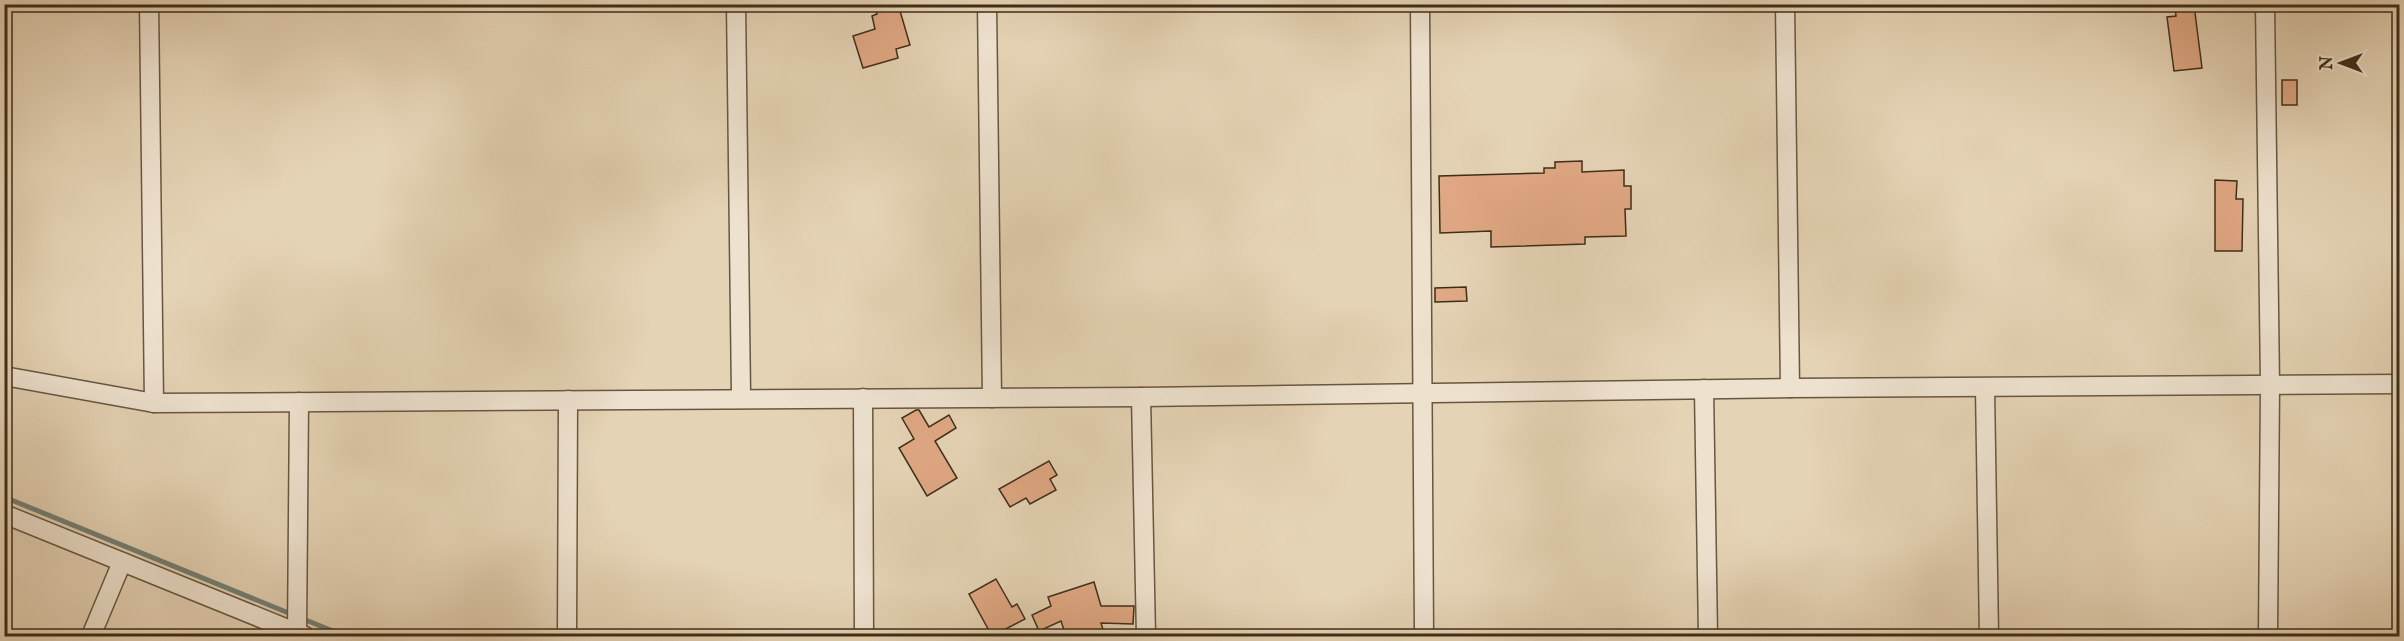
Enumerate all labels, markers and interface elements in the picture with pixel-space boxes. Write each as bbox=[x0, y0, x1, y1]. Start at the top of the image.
north arrow bbox=[2311, 33, 2371, 93]
text: N bbox=[2318, 56, 2338, 71]

